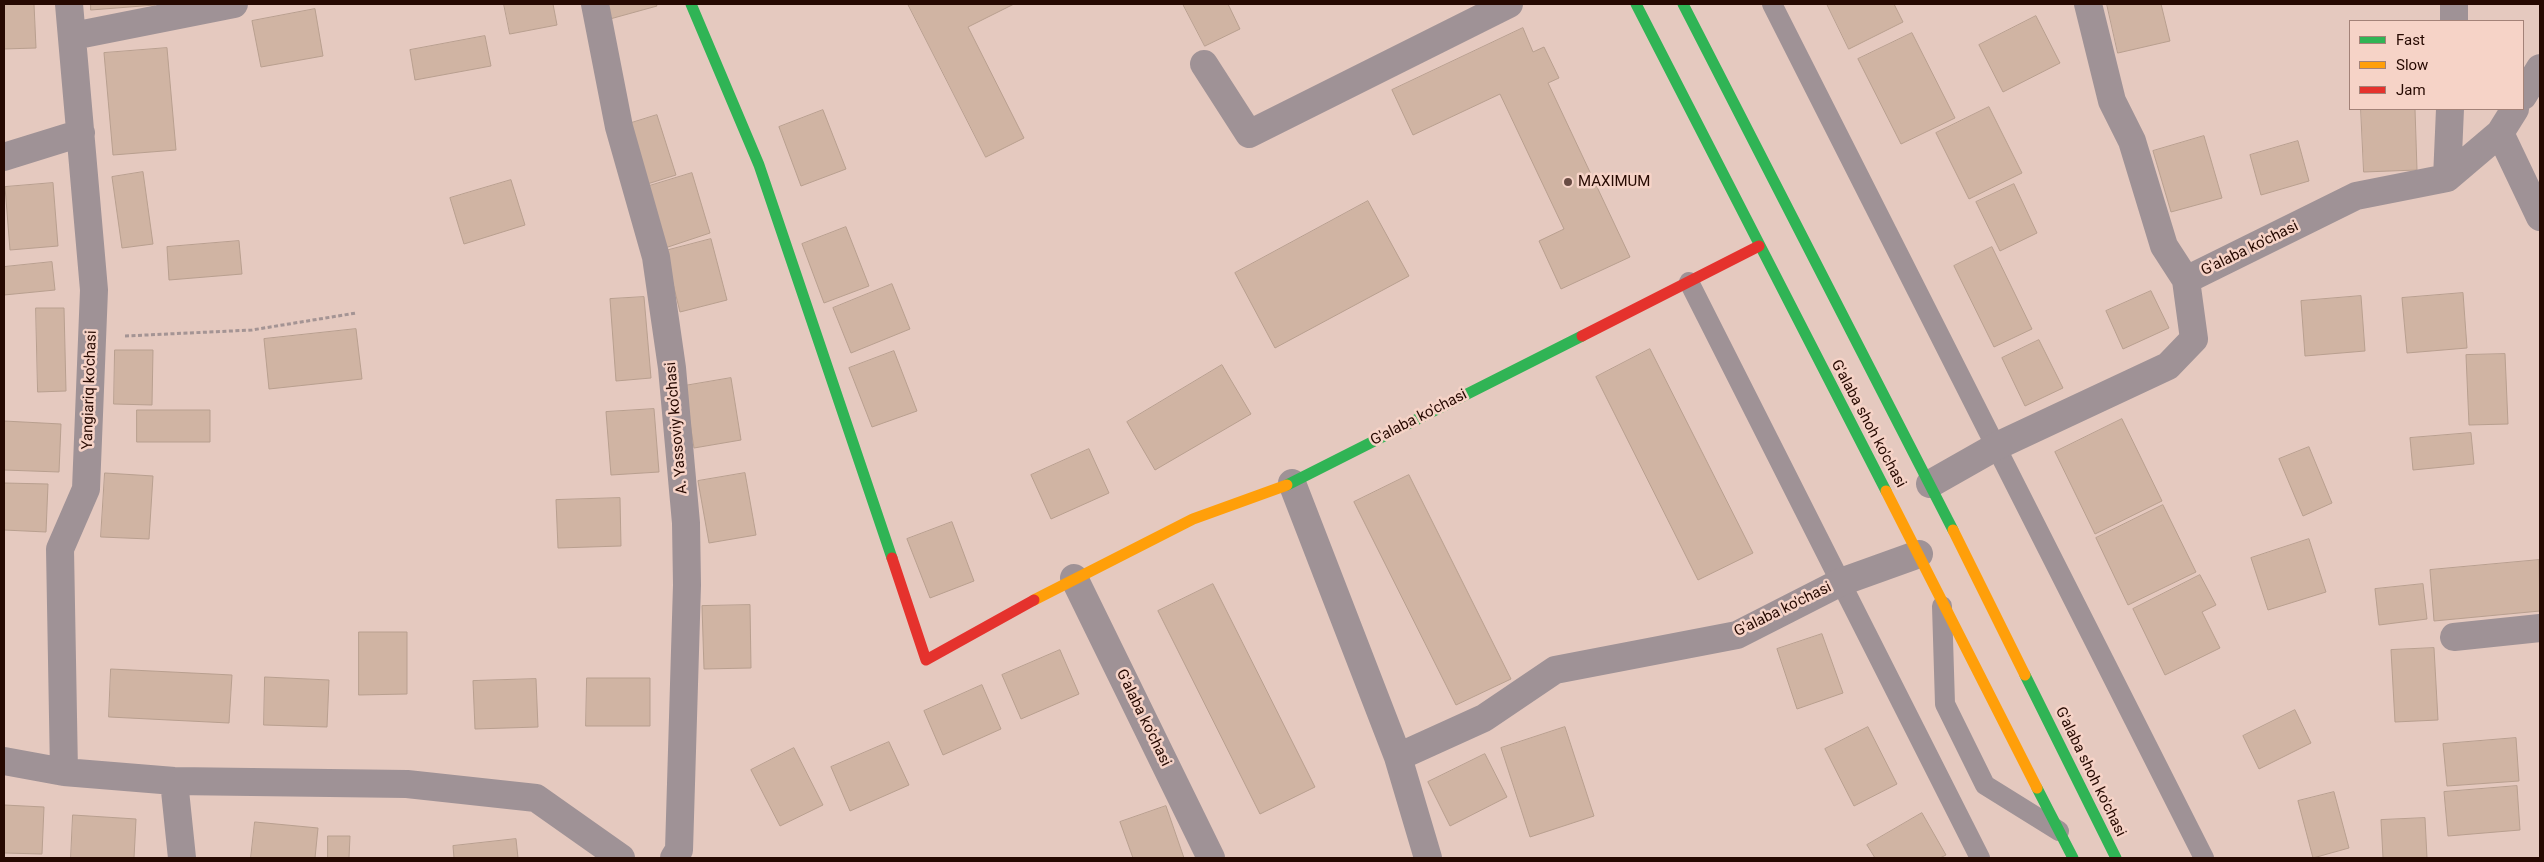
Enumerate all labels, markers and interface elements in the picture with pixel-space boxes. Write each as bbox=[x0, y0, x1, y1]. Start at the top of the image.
legend bbox=[2349, 20, 2524, 110]
text: Fast bbox=[2396, 31, 2425, 49]
text: Slow bbox=[2396, 56, 2428, 74]
text: Jam bbox=[2396, 81, 2426, 99]
place label: MAXIMUM bbox=[1578, 173, 1650, 191]
marker: MAXIMUM bbox=[1562, 176, 1574, 188]
street label: G'alaba ko'chasi bbox=[2199, 218, 2301, 280]
street label: Yangiariq ko'chasi bbox=[79, 330, 101, 450]
street label: G'alaba shoh ko'chasi bbox=[1827, 357, 1909, 491]
street label: A. Yassoviy ko'chasi bbox=[662, 361, 692, 495]
street label: G'alaba ko'chasi bbox=[1368, 386, 1470, 450]
street label: G'alaba ko'chasi bbox=[1732, 579, 1834, 641]
street label: G'alaba ko'chasi bbox=[1112, 667, 1174, 769]
street label: G'alaba shoh ko'chasi bbox=[2051, 704, 2129, 840]

